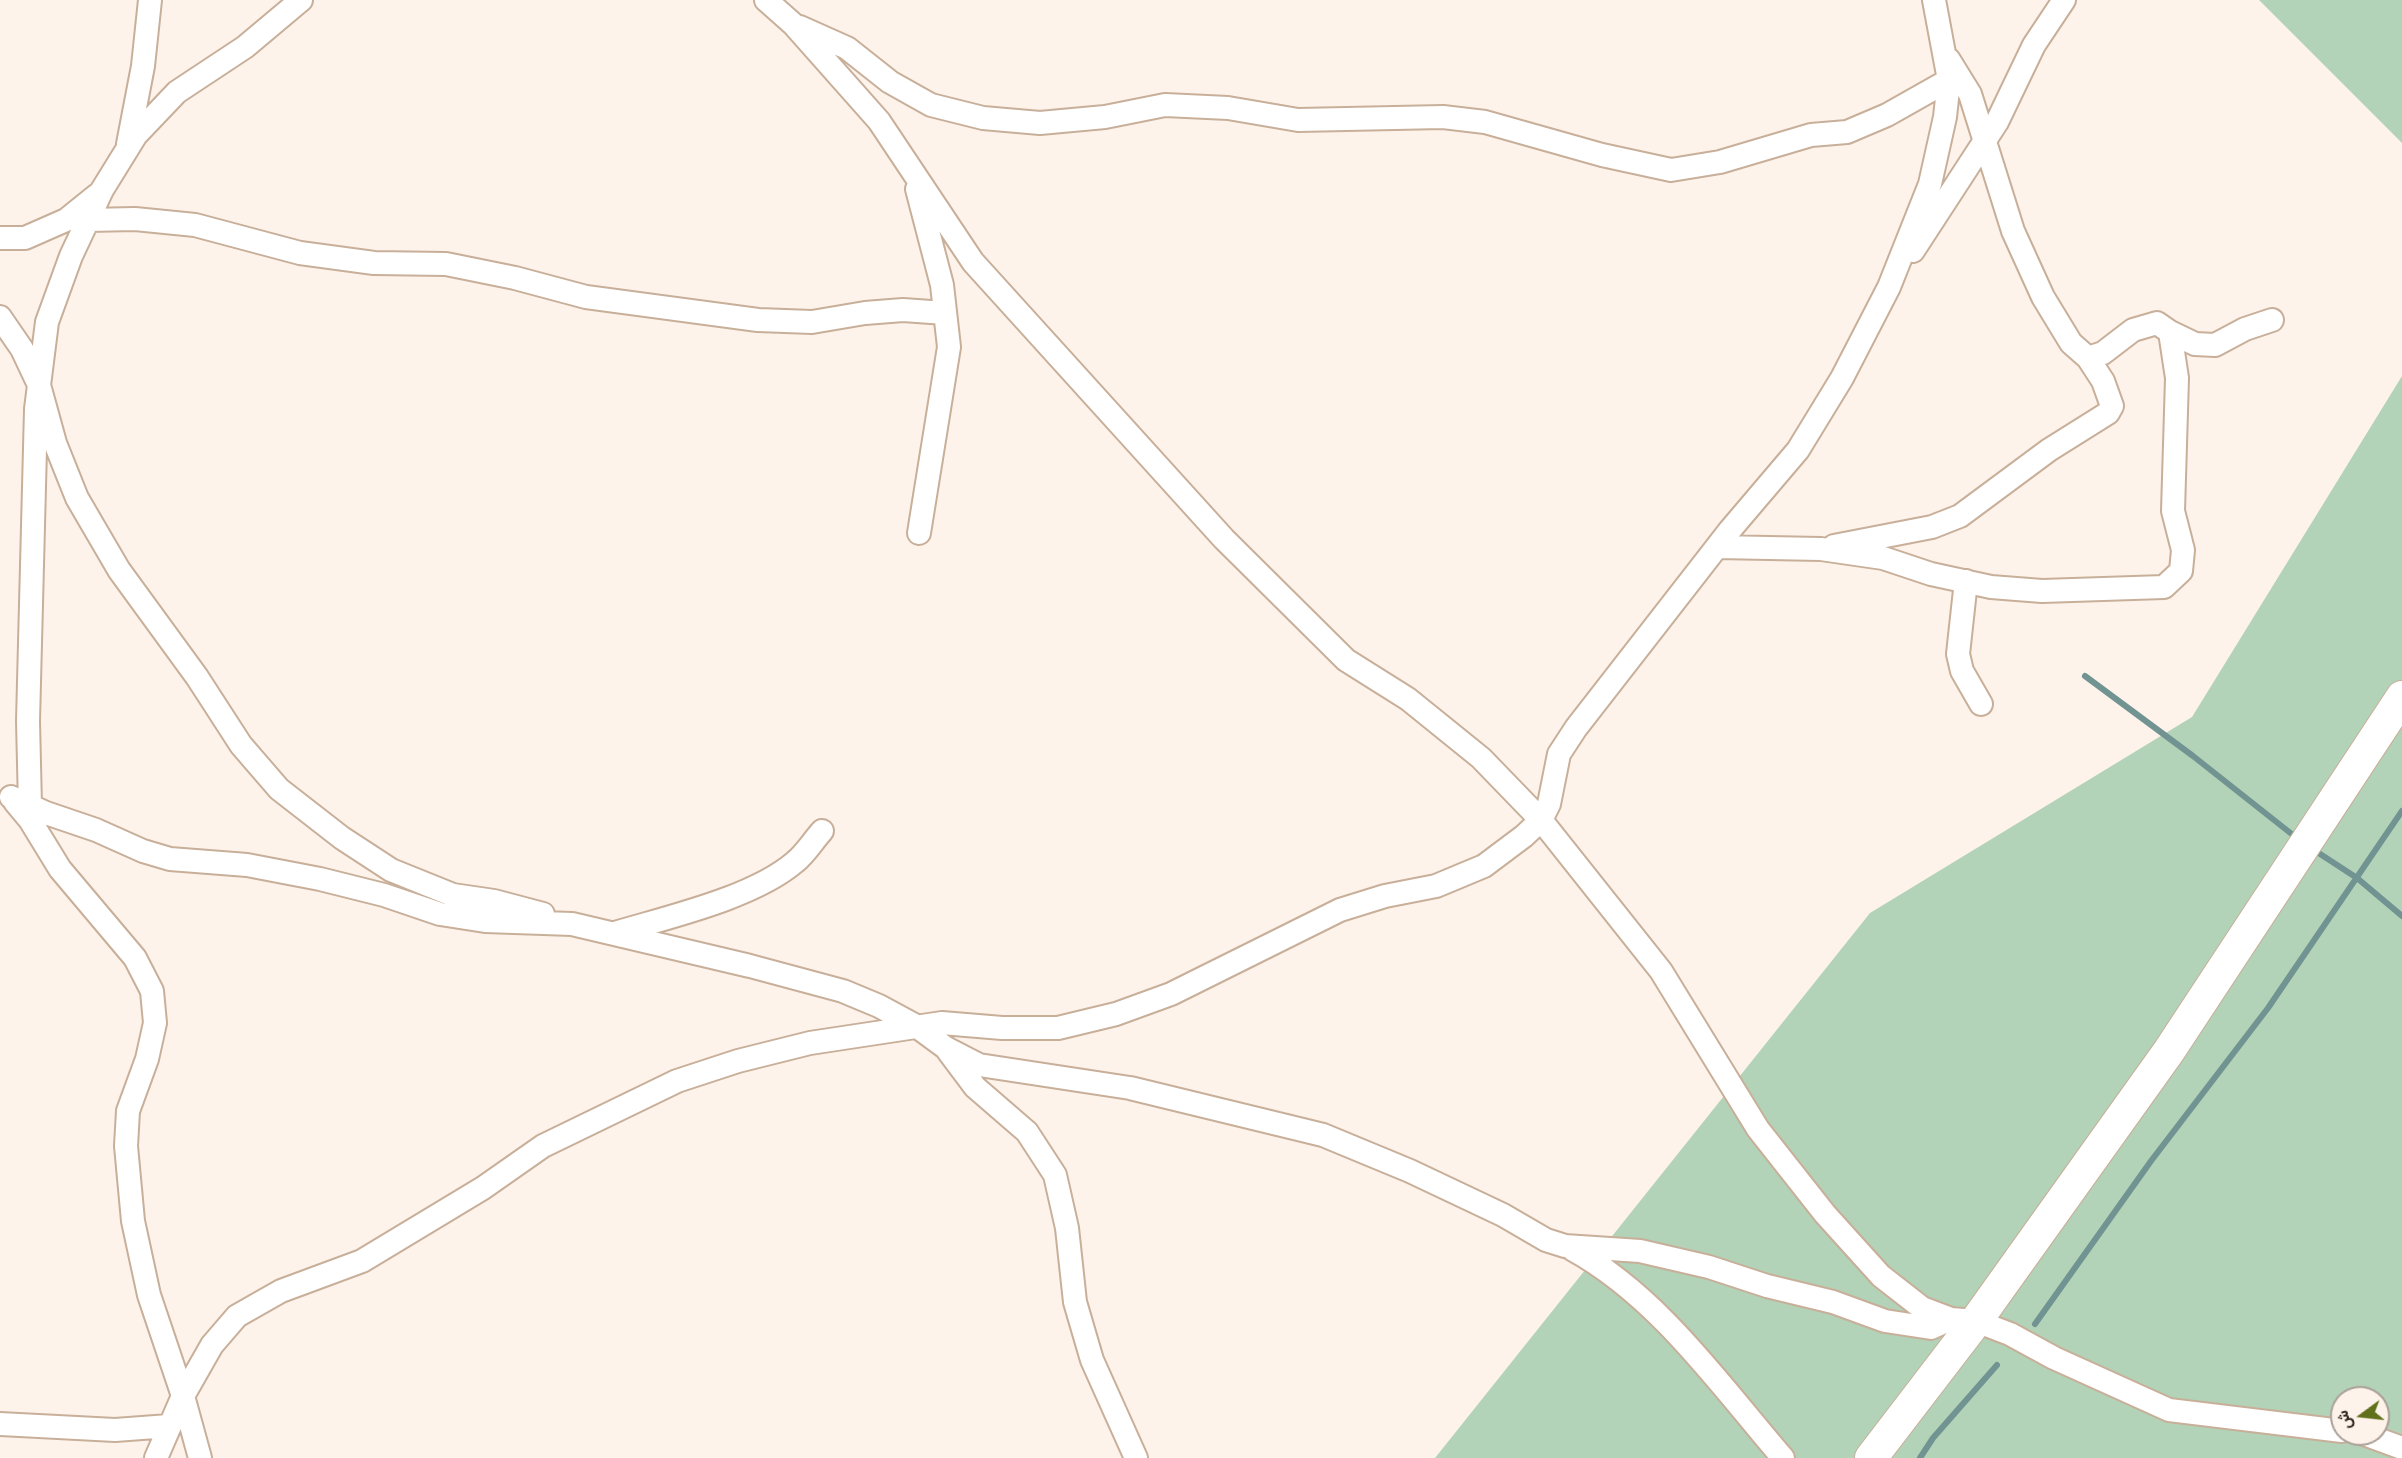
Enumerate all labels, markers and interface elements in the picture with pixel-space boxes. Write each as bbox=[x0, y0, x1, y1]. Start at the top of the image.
north arrow bbox=[2330, 1386, 2390, 1446]
text: ش bbox=[2332, 1409, 2356, 1432]

